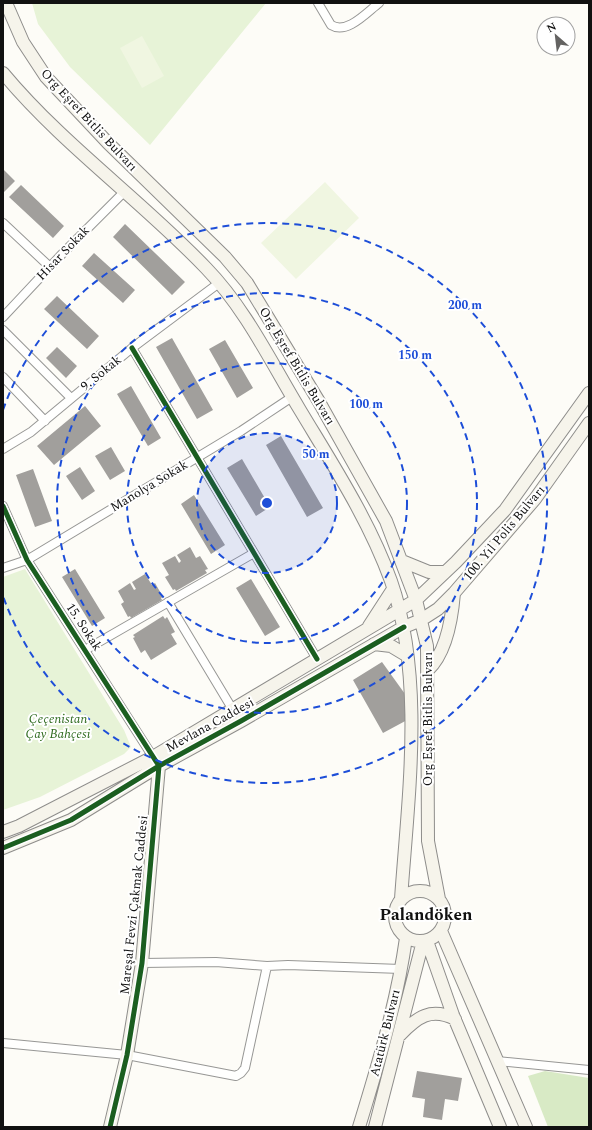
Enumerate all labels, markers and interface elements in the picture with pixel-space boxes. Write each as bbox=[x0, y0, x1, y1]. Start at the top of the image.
north arrow bbox=[536, 16, 576, 56]
text: N bbox=[544, 18, 560, 37]
street label: Org Eşref Bitlis Bulvarı bbox=[36, 64, 142, 176]
street label: Hisar Sokak bbox=[32, 221, 94, 285]
text: 200 m bbox=[448, 296, 482, 315]
street label: Org Eşref Bitlis Bulvarı bbox=[254, 303, 340, 429]
text: 150 m bbox=[398, 346, 432, 365]
street label: 9. Sokak bbox=[76, 350, 126, 396]
text: 100 m bbox=[349, 395, 383, 414]
text: 50 m bbox=[302, 445, 330, 464]
street label: Manolya Sokak bbox=[106, 455, 192, 517]
street label: 100. Yıl Polis Bulvarı bbox=[458, 481, 550, 585]
centre of rings bbox=[260, 496, 274, 510]
street label: 15. Sokak bbox=[61, 599, 107, 655]
street label: Org Eşref Bitlis Bulvarı bbox=[418, 652, 438, 786]
street label: Mevlana Caddesi bbox=[162, 692, 258, 758]
park label: Çeçenistan Çay Bahçesi bbox=[26, 709, 91, 744]
street label: Mareşal Fevzi Çakmak Caddesi bbox=[115, 814, 153, 996]
district label: Palandöken bbox=[380, 902, 473, 928]
street label: Atatürk Bulvarı bbox=[364, 987, 406, 1079]

